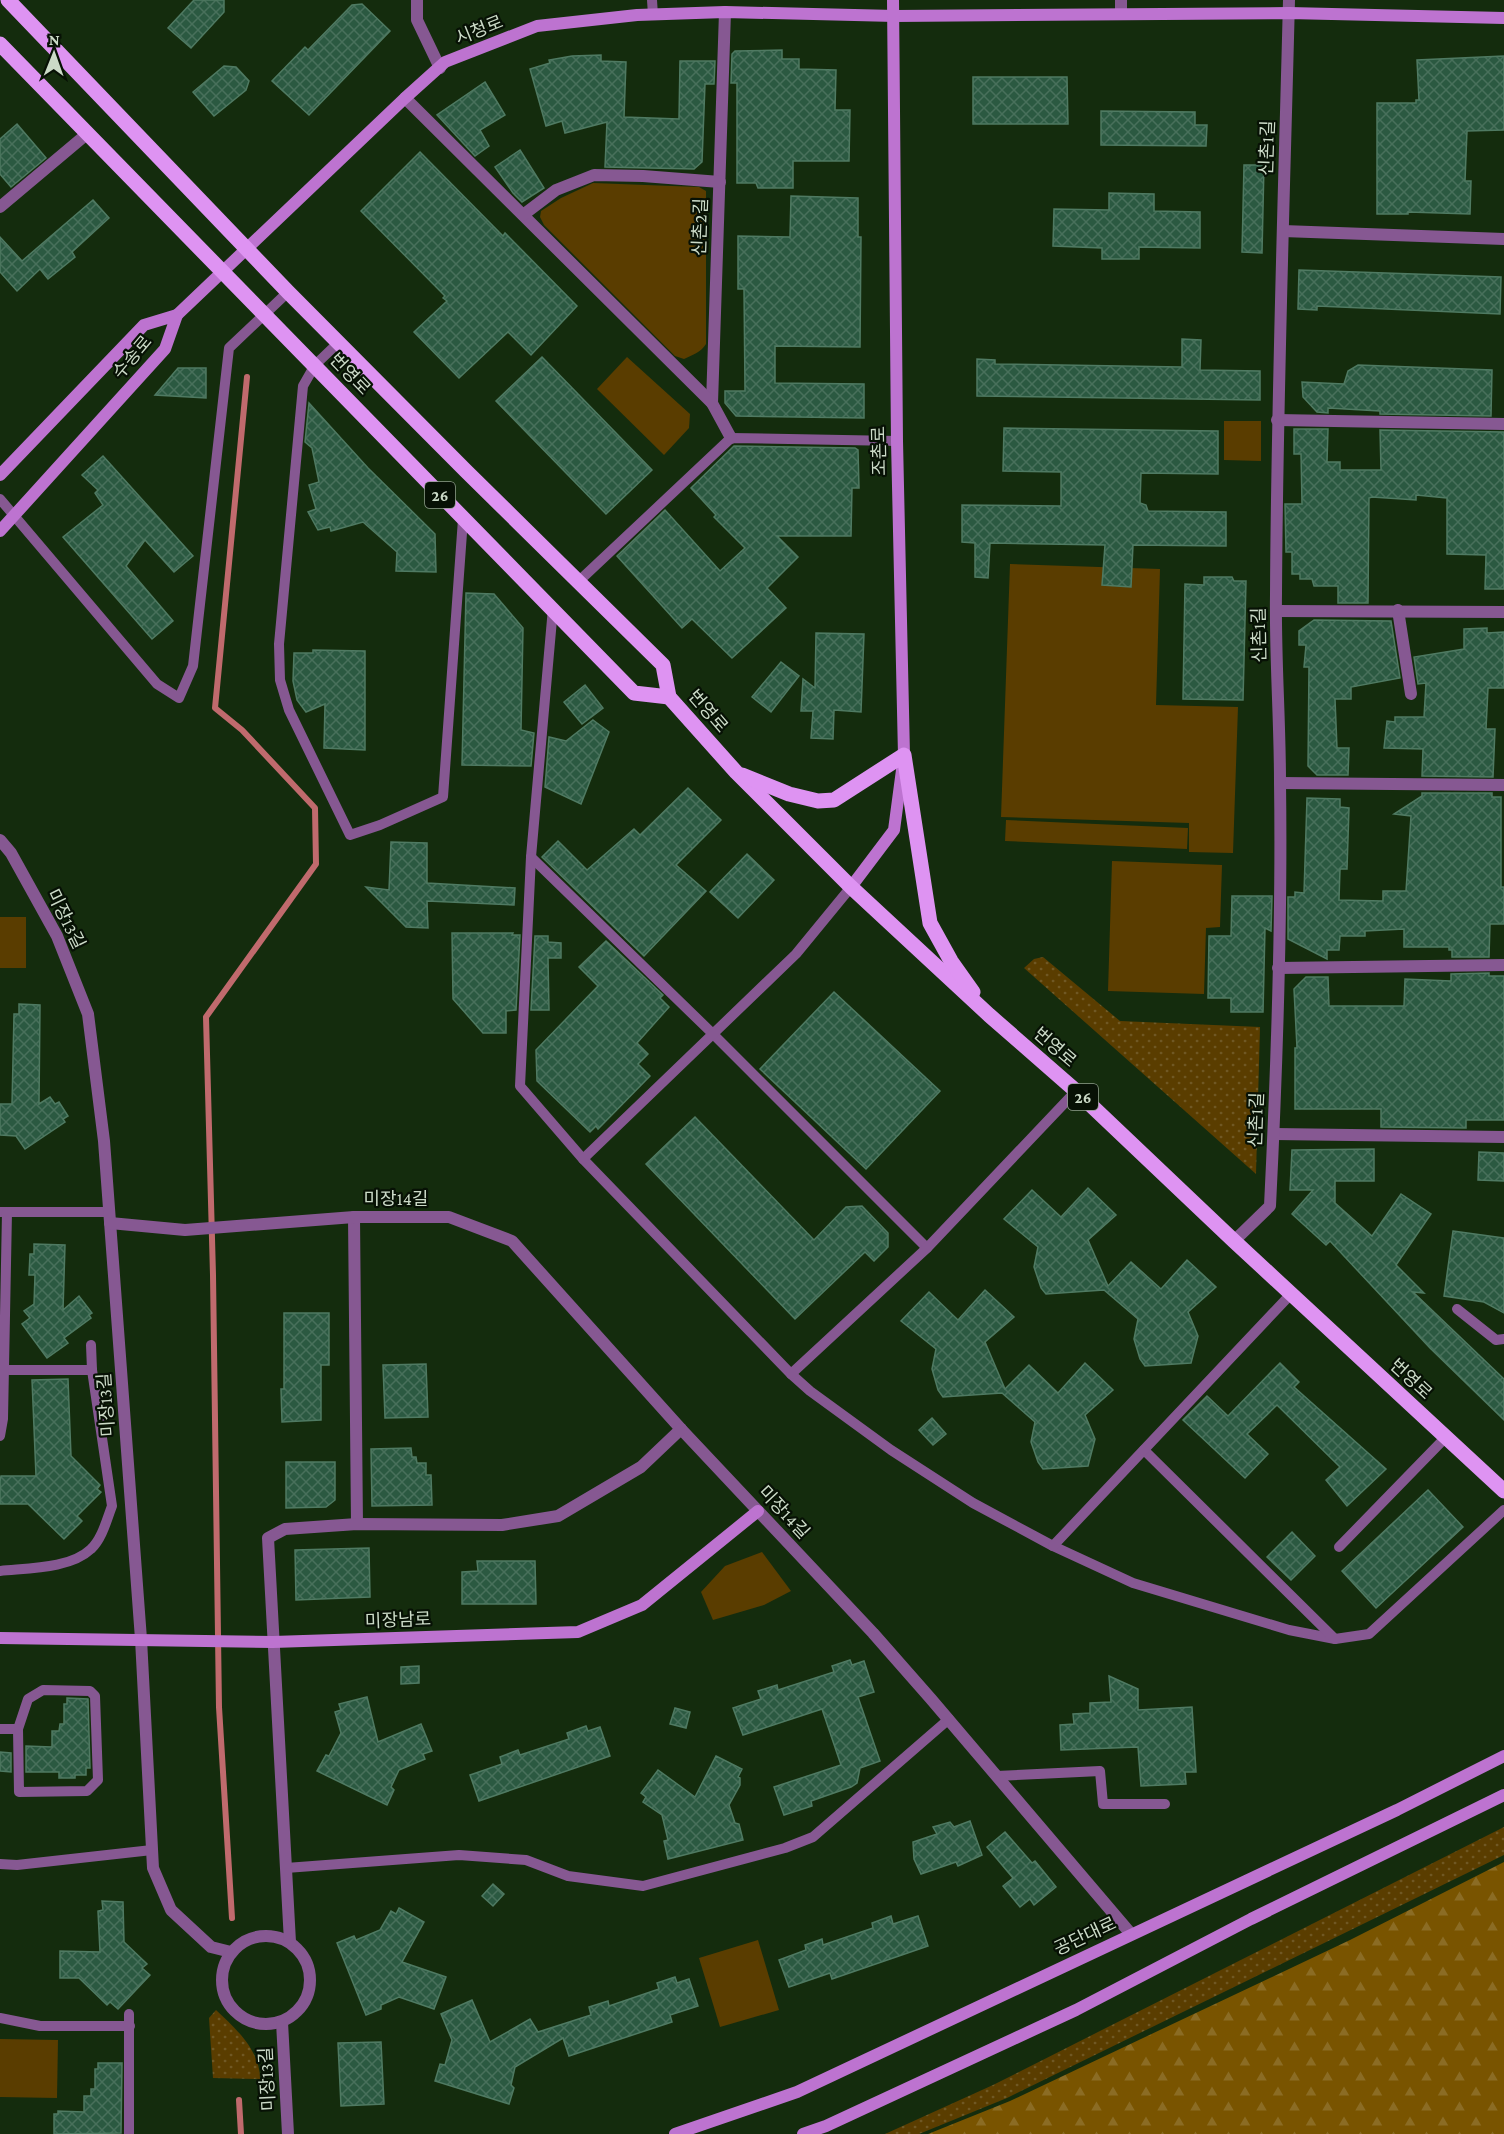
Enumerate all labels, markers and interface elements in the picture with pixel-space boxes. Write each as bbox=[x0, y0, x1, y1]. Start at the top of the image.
street label: 시청로 bbox=[452, 11, 506, 49]
north arrow bbox=[24, 24, 84, 84]
text: N bbox=[49, 31, 60, 48]
street label: 신촌1길 bbox=[1256, 120, 1278, 176]
street label: 신촌2길 bbox=[689, 198, 711, 256]
street label: 수송로 bbox=[108, 332, 156, 382]
street label: 번영로 bbox=[326, 349, 374, 399]
street label: 조촌로 bbox=[869, 426, 889, 476]
road number: 26 bbox=[425, 482, 455, 508]
street label: 신촌1길 bbox=[1249, 607, 1269, 663]
street label: 번영로 bbox=[684, 686, 732, 736]
street label: 미장13길 bbox=[43, 886, 89, 952]
street label: 번영로 bbox=[1030, 1023, 1080, 1071]
road number: 26 bbox=[1068, 1084, 1098, 1110]
street label: 신촌1길 bbox=[1245, 1092, 1267, 1148]
street label: 미장14길 bbox=[364, 1189, 428, 1209]
street label: 번영로 bbox=[1386, 1355, 1436, 1403]
street label: 미장13길 bbox=[94, 1372, 118, 1438]
street label: 미장14길 bbox=[755, 1481, 813, 1543]
street label: 미장남로 bbox=[365, 1609, 431, 1631]
street label: 공단대로 bbox=[1051, 1913, 1119, 1959]
street label: 미장13길 bbox=[255, 2046, 279, 2112]

